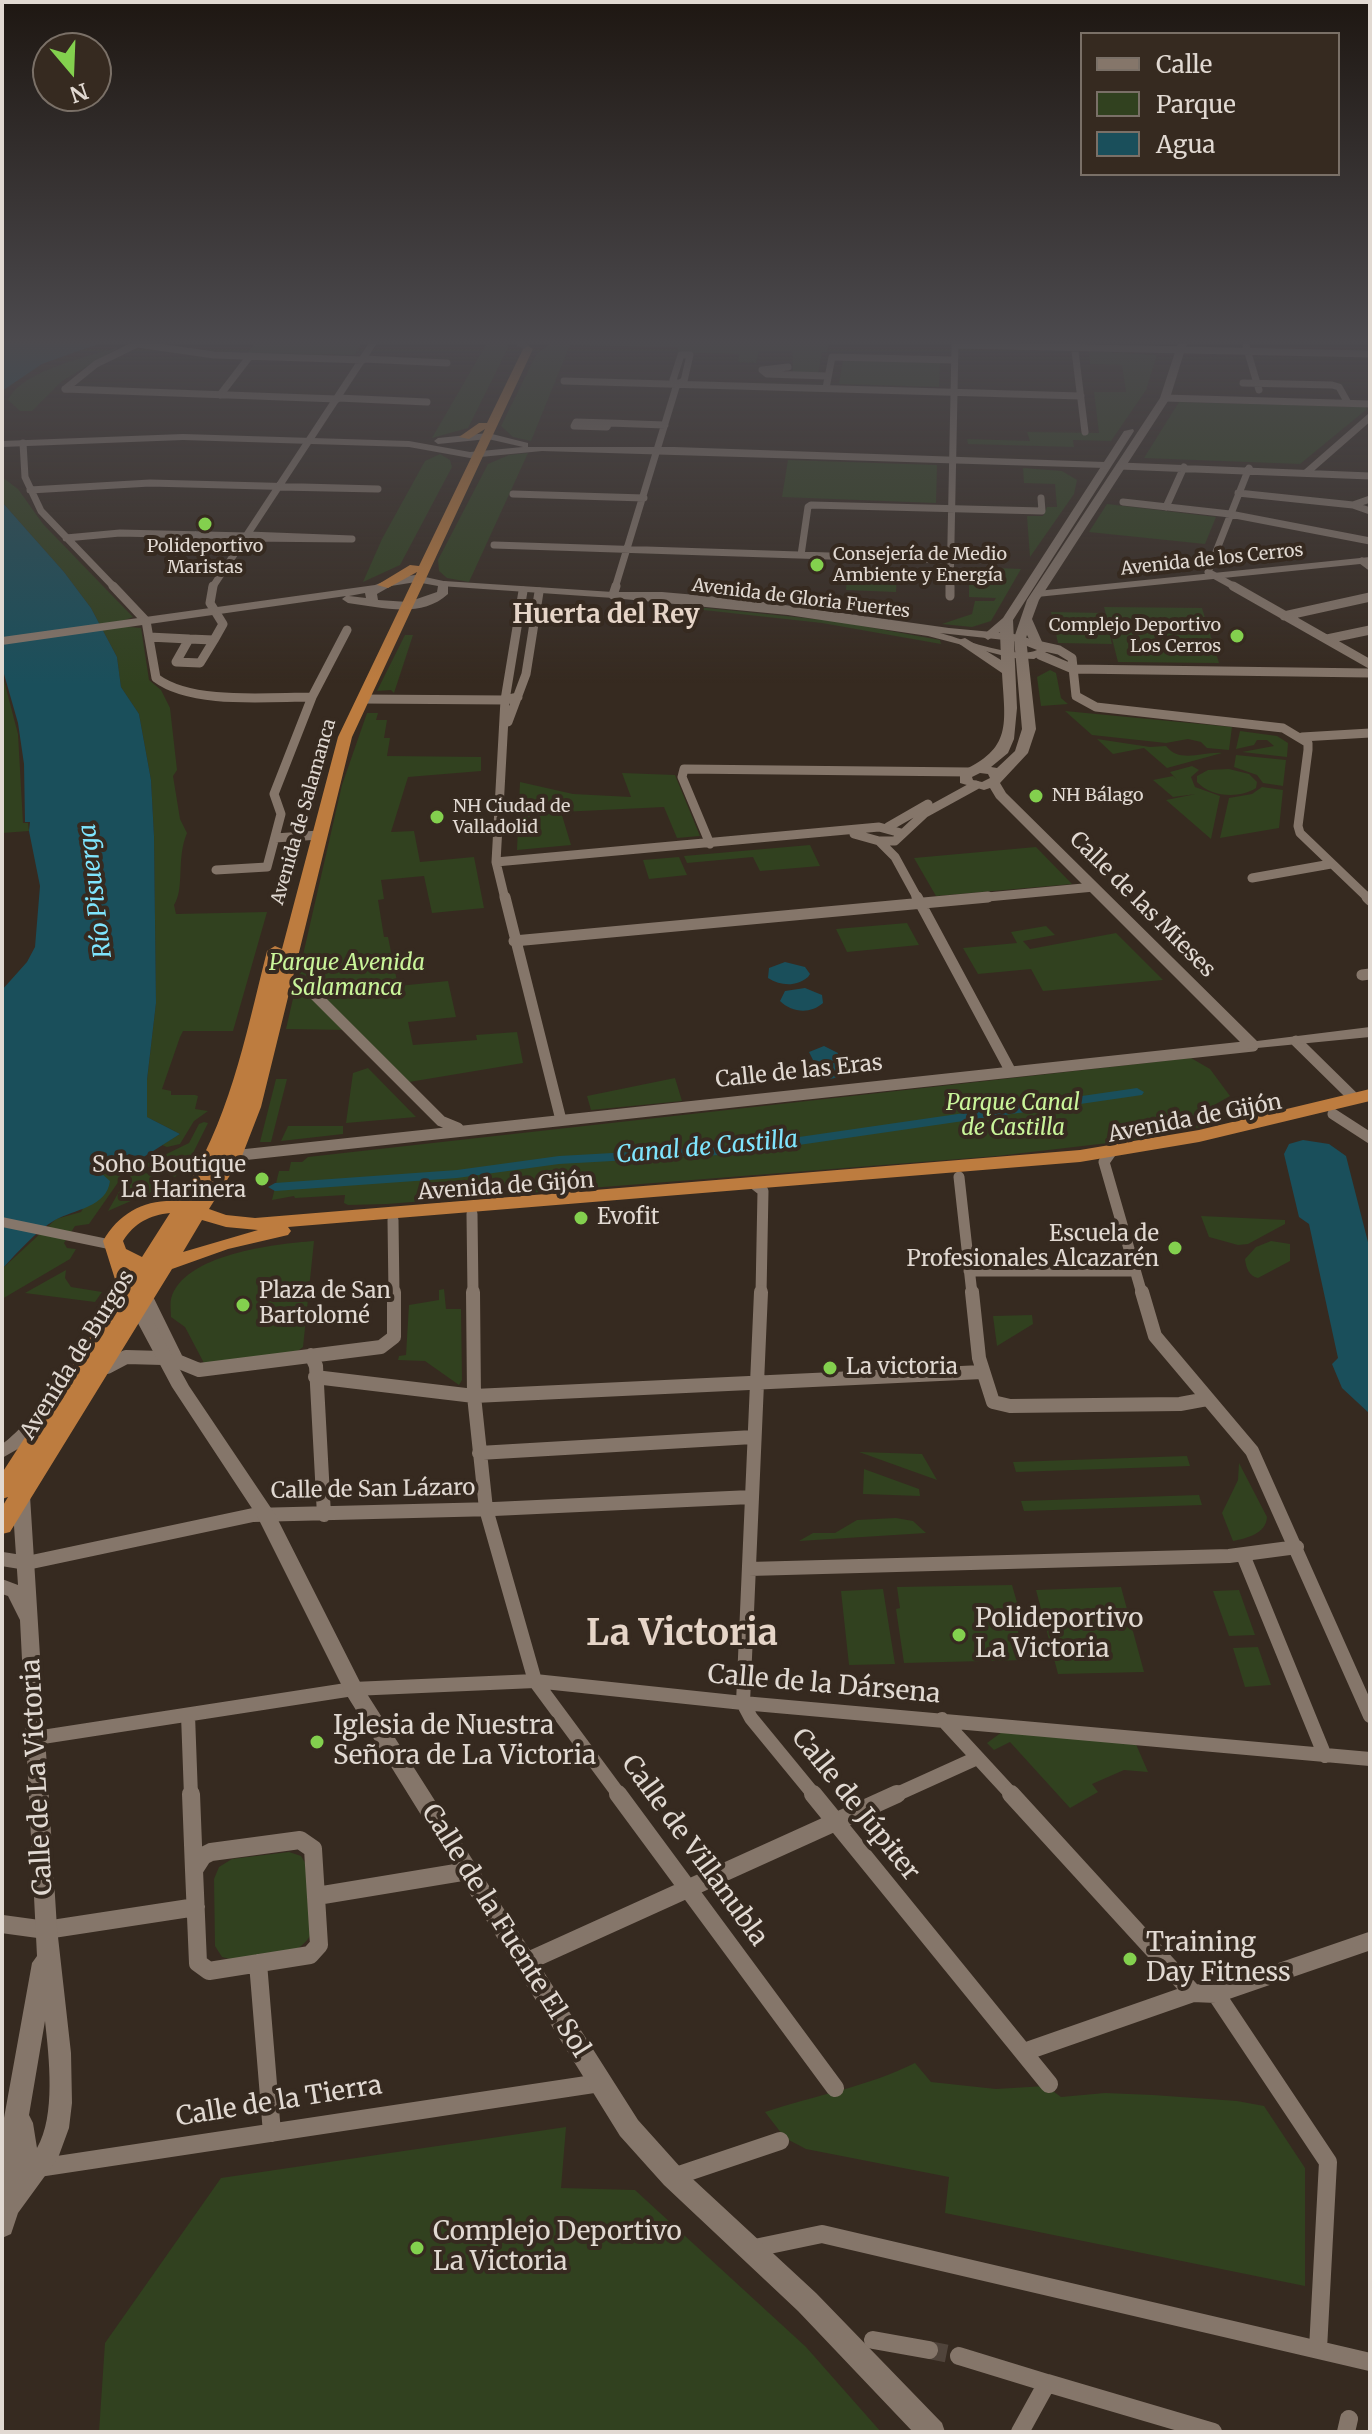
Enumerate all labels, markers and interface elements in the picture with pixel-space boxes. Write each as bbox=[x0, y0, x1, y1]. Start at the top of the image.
north arrow bbox=[32, 32, 112, 112]
legend bbox=[1080, 32, 1340, 176]
text: Calle bbox=[1156, 49, 1212, 80]
text: N bbox=[66, 77, 92, 109]
text: Parque bbox=[1156, 89, 1236, 120]
text: Agua bbox=[1156, 129, 1215, 160]
marker: Polideportivo Maristas bbox=[196, 515, 214, 533]
place label: Polideportivo Maristas bbox=[147, 536, 263, 578]
street label: Avenida de los Cerros bbox=[1120, 540, 1304, 580]
place label: Consejería de Medio Ambiente y Energía bbox=[833, 544, 1007, 586]
marker: Consejería de Medio Ambiente y Energía bbox=[808, 556, 826, 574]
street label: Avenida de Gloria Fuertes bbox=[691, 575, 911, 623]
district label: Huerta del Rey bbox=[512, 600, 700, 632]
place label: Complejo Deportivo Los Cerros bbox=[1049, 615, 1221, 658]
marker: Complejo Deportivo Los Cerros bbox=[1228, 627, 1246, 645]
street label: Avenida de Salamanca bbox=[267, 717, 341, 907]
place label: NH Bálago bbox=[1052, 785, 1143, 807]
marker: NH Bálago bbox=[1027, 787, 1045, 805]
place label: NH Ciudad de Valladolid bbox=[453, 796, 570, 838]
marker: NH Ciudad de Valladolid bbox=[428, 808, 446, 826]
water label: Río Pisuerga bbox=[73, 822, 119, 960]
street label: Calle de las Mieses bbox=[1064, 827, 1220, 983]
park label: Parque Avenida Salamanca bbox=[269, 951, 425, 1002]
street label: Calle de las Eras bbox=[714, 1050, 884, 1094]
street label: Avenida de Gijón bbox=[1106, 1089, 1284, 1149]
park label: Parque Canal de Castilla bbox=[946, 1091, 1080, 1142]
water label: Canal de Castilla bbox=[615, 1126, 799, 1170]
place label: Soho Boutique La Harinera bbox=[92, 1153, 246, 1204]
street label: Avenida de Gijón bbox=[417, 1168, 595, 1206]
marker: Soho Boutique La Harinera bbox=[253, 1170, 271, 1188]
place label: Evofit bbox=[597, 1205, 659, 1231]
marker: Evofit bbox=[572, 1209, 590, 1227]
place label: Escuela de Profesionales Alcazarén bbox=[907, 1222, 1159, 1274]
marker: Escuela de Profesionales Alcazarén bbox=[1166, 1239, 1184, 1257]
street label: Avenida de Burgos bbox=[15, 1265, 141, 1445]
place label: Plaza de San Bartolomé bbox=[259, 1279, 391, 1330]
marker: Plaza de San Bartolomé bbox=[234, 1296, 252, 1314]
place label: La victoria bbox=[846, 1355, 958, 1381]
marker: La victoria bbox=[821, 1359, 839, 1377]
street label: Calle de San Lázaro bbox=[271, 1475, 475, 1505]
place label: Polideportivo La Victoria bbox=[975, 1604, 1143, 1666]
district label: La Victoria bbox=[586, 1613, 778, 1657]
marker: Polideportivo La Victoria bbox=[950, 1626, 968, 1644]
street label: Calle de La Victoria bbox=[16, 1658, 60, 1896]
street label: Calle de la Dársena bbox=[706, 1659, 942, 1711]
place label: Iglesia de Nuestra Señora de La Victoria bbox=[333, 1711, 596, 1772]
street label: Calle de Júpiter bbox=[784, 1723, 926, 1887]
marker: Iglesia de Nuestra Señora de La Victoria bbox=[308, 1733, 326, 1751]
street label: Calle de Villanubla bbox=[614, 1750, 774, 1952]
street label: Calle de la Fuente El Sol bbox=[414, 1799, 596, 2063]
place label: Training Day Fitness bbox=[1146, 1928, 1291, 1990]
marker: Training Day Fitness bbox=[1121, 1950, 1139, 1968]
street label: Calle de la Tierra bbox=[174, 2070, 384, 2134]
place label: Complejo Deportivo La Victoria bbox=[433, 2217, 682, 2278]
marker: Complejo Deportivo La Victoria bbox=[408, 2239, 426, 2257]

